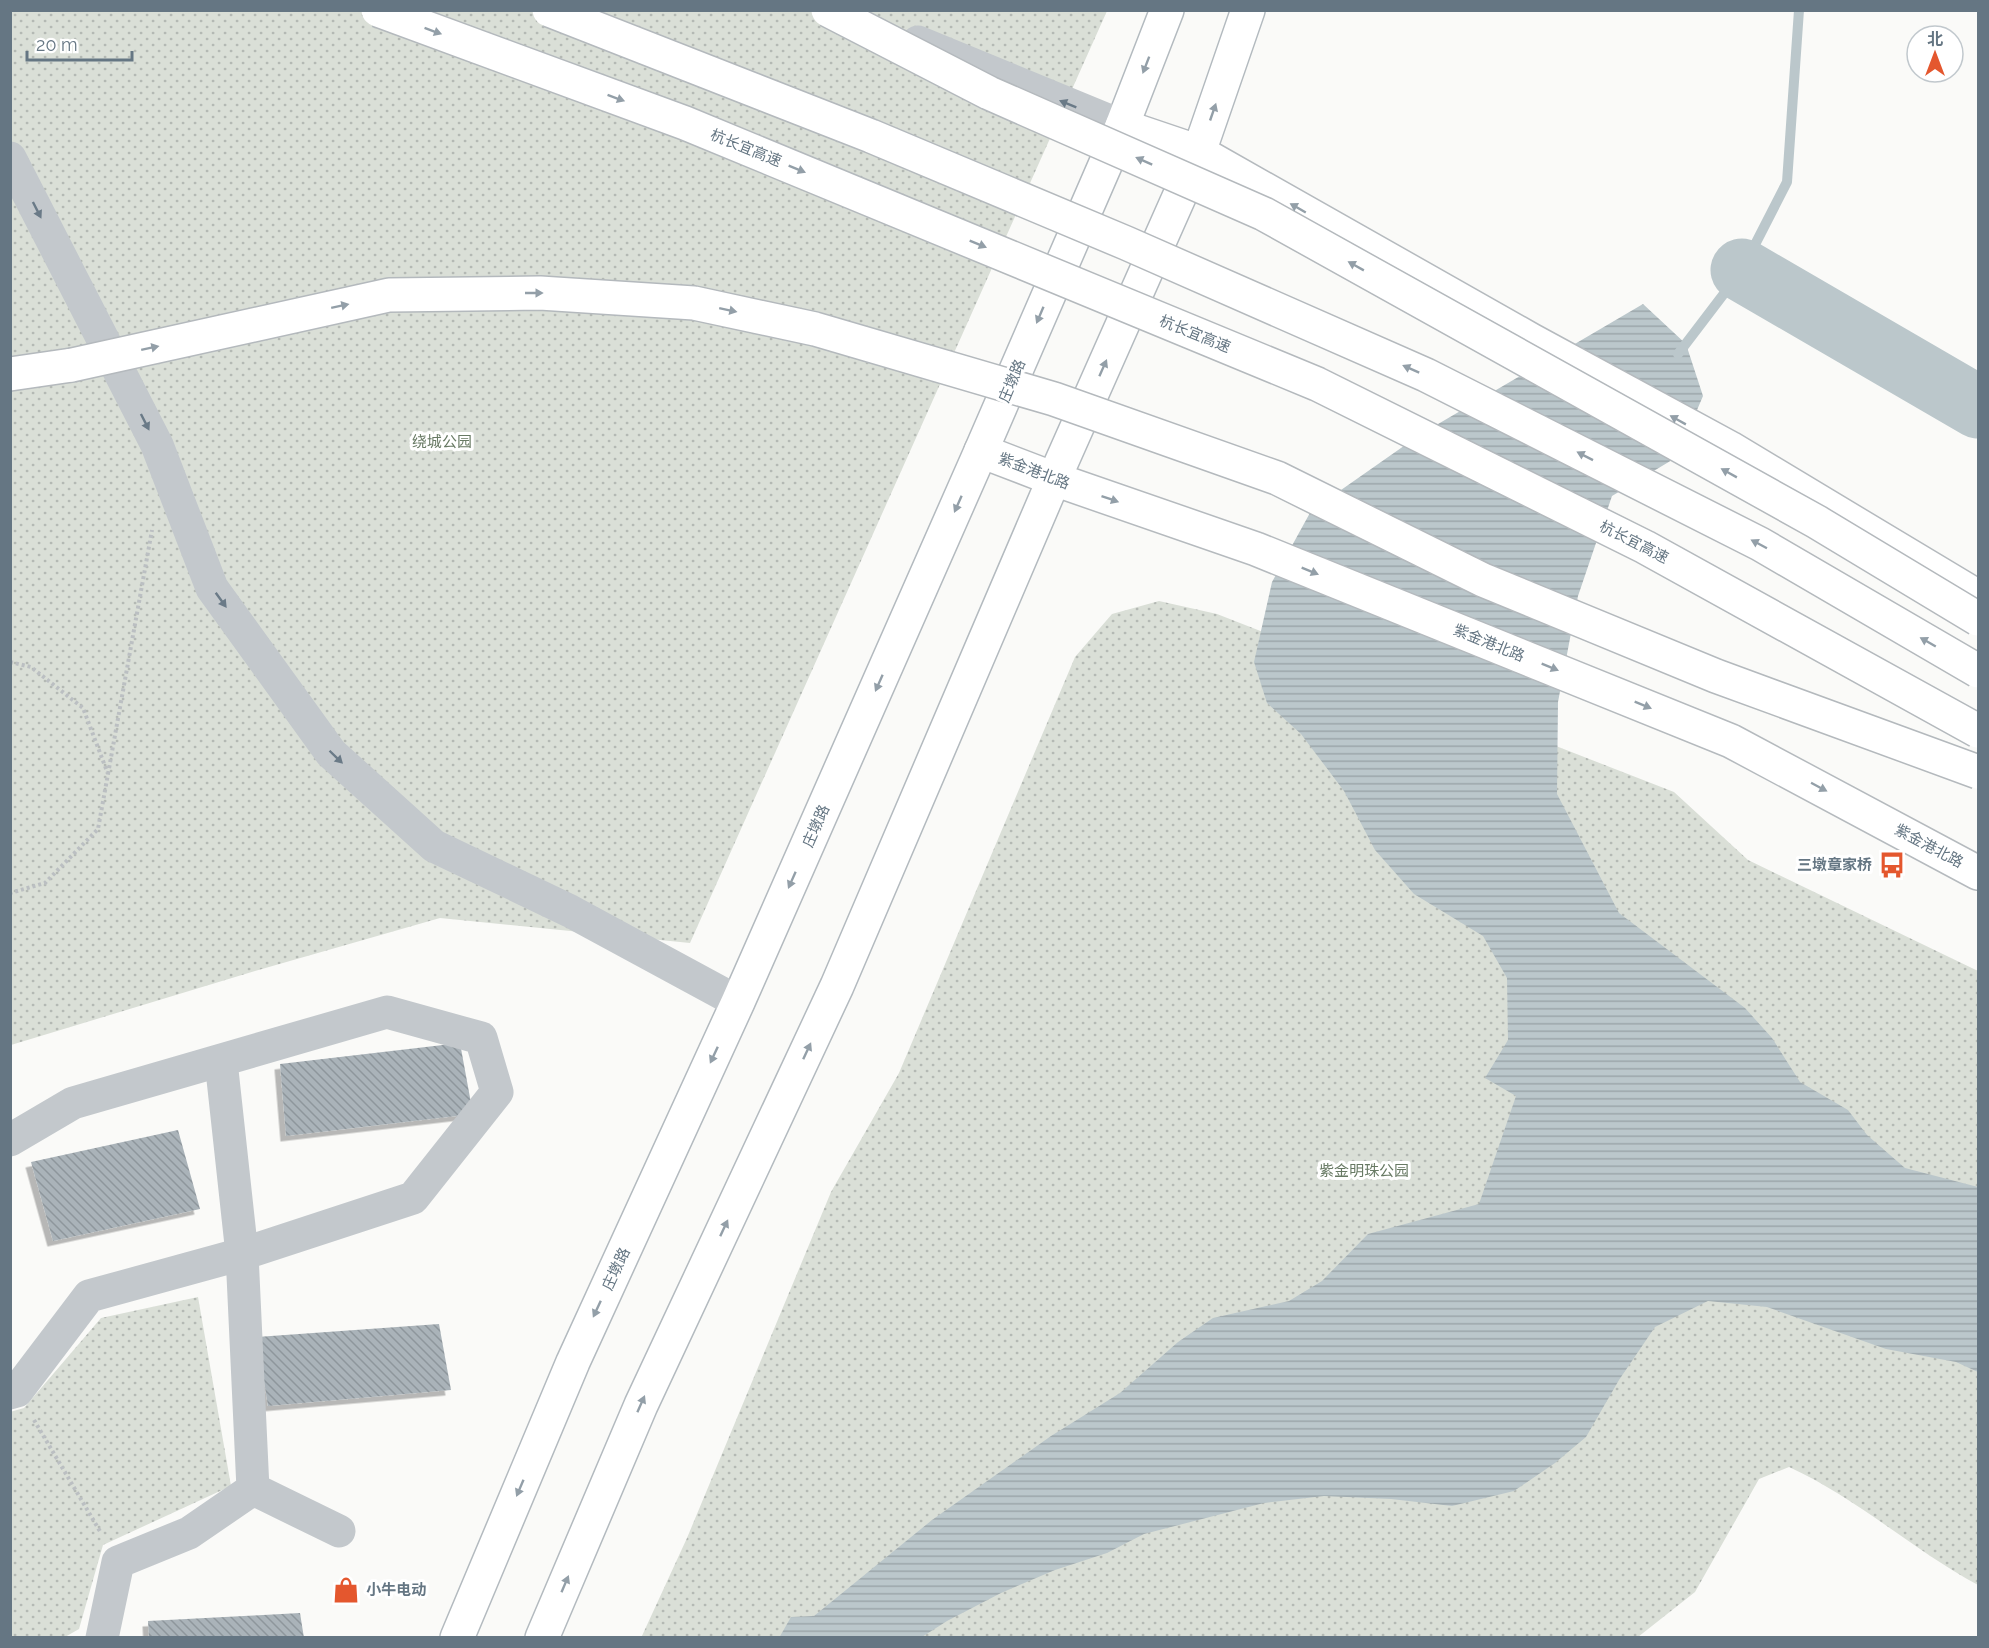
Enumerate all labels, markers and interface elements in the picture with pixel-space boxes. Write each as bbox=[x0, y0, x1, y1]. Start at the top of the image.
scale bar bbox=[27, 24, 132, 62]
north arrow bbox=[1905, 24, 1965, 84]
one-way arrow bbox=[424, 26, 442, 36]
text: 北 bbox=[1927, 30, 1943, 49]
text: 20 m bbox=[36, 34, 78, 55]
one-way arrow bbox=[1140, 56, 1150, 74]
one-way arrow bbox=[607, 93, 625, 103]
one-way arrow bbox=[1058, 99, 1076, 109]
one-way arrow bbox=[1208, 103, 1218, 121]
street label: 杭长宜高速 bbox=[708, 126, 784, 170]
one-way arrow bbox=[1135, 156, 1153, 165]
one-way arrow bbox=[789, 164, 807, 174]
one-way arrow bbox=[32, 202, 42, 219]
one-way arrow bbox=[1289, 203, 1306, 213]
one-way arrow bbox=[969, 239, 987, 249]
one-way arrow bbox=[1348, 261, 1365, 271]
one-way arrow bbox=[524, 288, 543, 298]
one-way arrow bbox=[331, 301, 350, 310]
one-way arrow bbox=[718, 306, 737, 316]
one-way arrow bbox=[1035, 306, 1044, 324]
street label: 杭长宜高速 bbox=[1157, 312, 1233, 356]
one-way arrow bbox=[140, 343, 159, 352]
street label: 庄墩路 bbox=[995, 357, 1029, 405]
one-way arrow bbox=[1099, 360, 1108, 377]
one-way arrow bbox=[1402, 363, 1420, 373]
one-way arrow bbox=[140, 413, 149, 430]
one-way arrow bbox=[1669, 415, 1686, 425]
park label: 绕城公园 bbox=[412, 433, 472, 451]
street label: 紫金港北路 bbox=[996, 449, 1072, 493]
one-way arrow bbox=[1577, 451, 1594, 460]
one-way arrow bbox=[1720, 468, 1737, 478]
one-way arrow bbox=[1101, 494, 1119, 504]
one-way arrow bbox=[953, 496, 963, 514]
street label: 杭长宜高速 bbox=[1596, 517, 1672, 567]
one-way arrow bbox=[1751, 539, 1768, 549]
one-way arrow bbox=[1302, 566, 1320, 576]
one-way arrow bbox=[215, 592, 227, 608]
street label: 紫金港北路 bbox=[1451, 621, 1527, 665]
one-way arrow bbox=[1920, 636, 1936, 647]
one-way arrow bbox=[1541, 663, 1559, 672]
one-way arrow bbox=[874, 674, 884, 692]
one-way arrow bbox=[1634, 701, 1652, 710]
one-way arrow bbox=[329, 750, 343, 764]
one-way arrow bbox=[1811, 782, 1828, 792]
street label: 庄墩路 bbox=[799, 802, 833, 850]
street label: 紫金港北路 bbox=[1892, 820, 1966, 872]
bus stop icon: 三墩章家桥 bbox=[1877, 850, 1907, 880]
place label: 三墩章家桥 bbox=[1797, 856, 1872, 874]
one-way arrow bbox=[787, 872, 796, 889]
one-way arrow bbox=[802, 1043, 811, 1060]
one-way arrow bbox=[709, 1046, 718, 1063]
park label: 紫金明珠公园 bbox=[1319, 1162, 1409, 1180]
one-way arrow bbox=[719, 1219, 728, 1236]
street label: 庄墩路 bbox=[598, 1245, 634, 1293]
one-way arrow bbox=[593, 1300, 602, 1317]
one-way arrow bbox=[637, 1396, 646, 1413]
one-way arrow bbox=[515, 1479, 525, 1497]
one-way arrow bbox=[560, 1574, 570, 1592]
shop icon: 小牛电动 bbox=[331, 1575, 361, 1605]
place label: 小牛电动 bbox=[366, 1581, 426, 1599]

